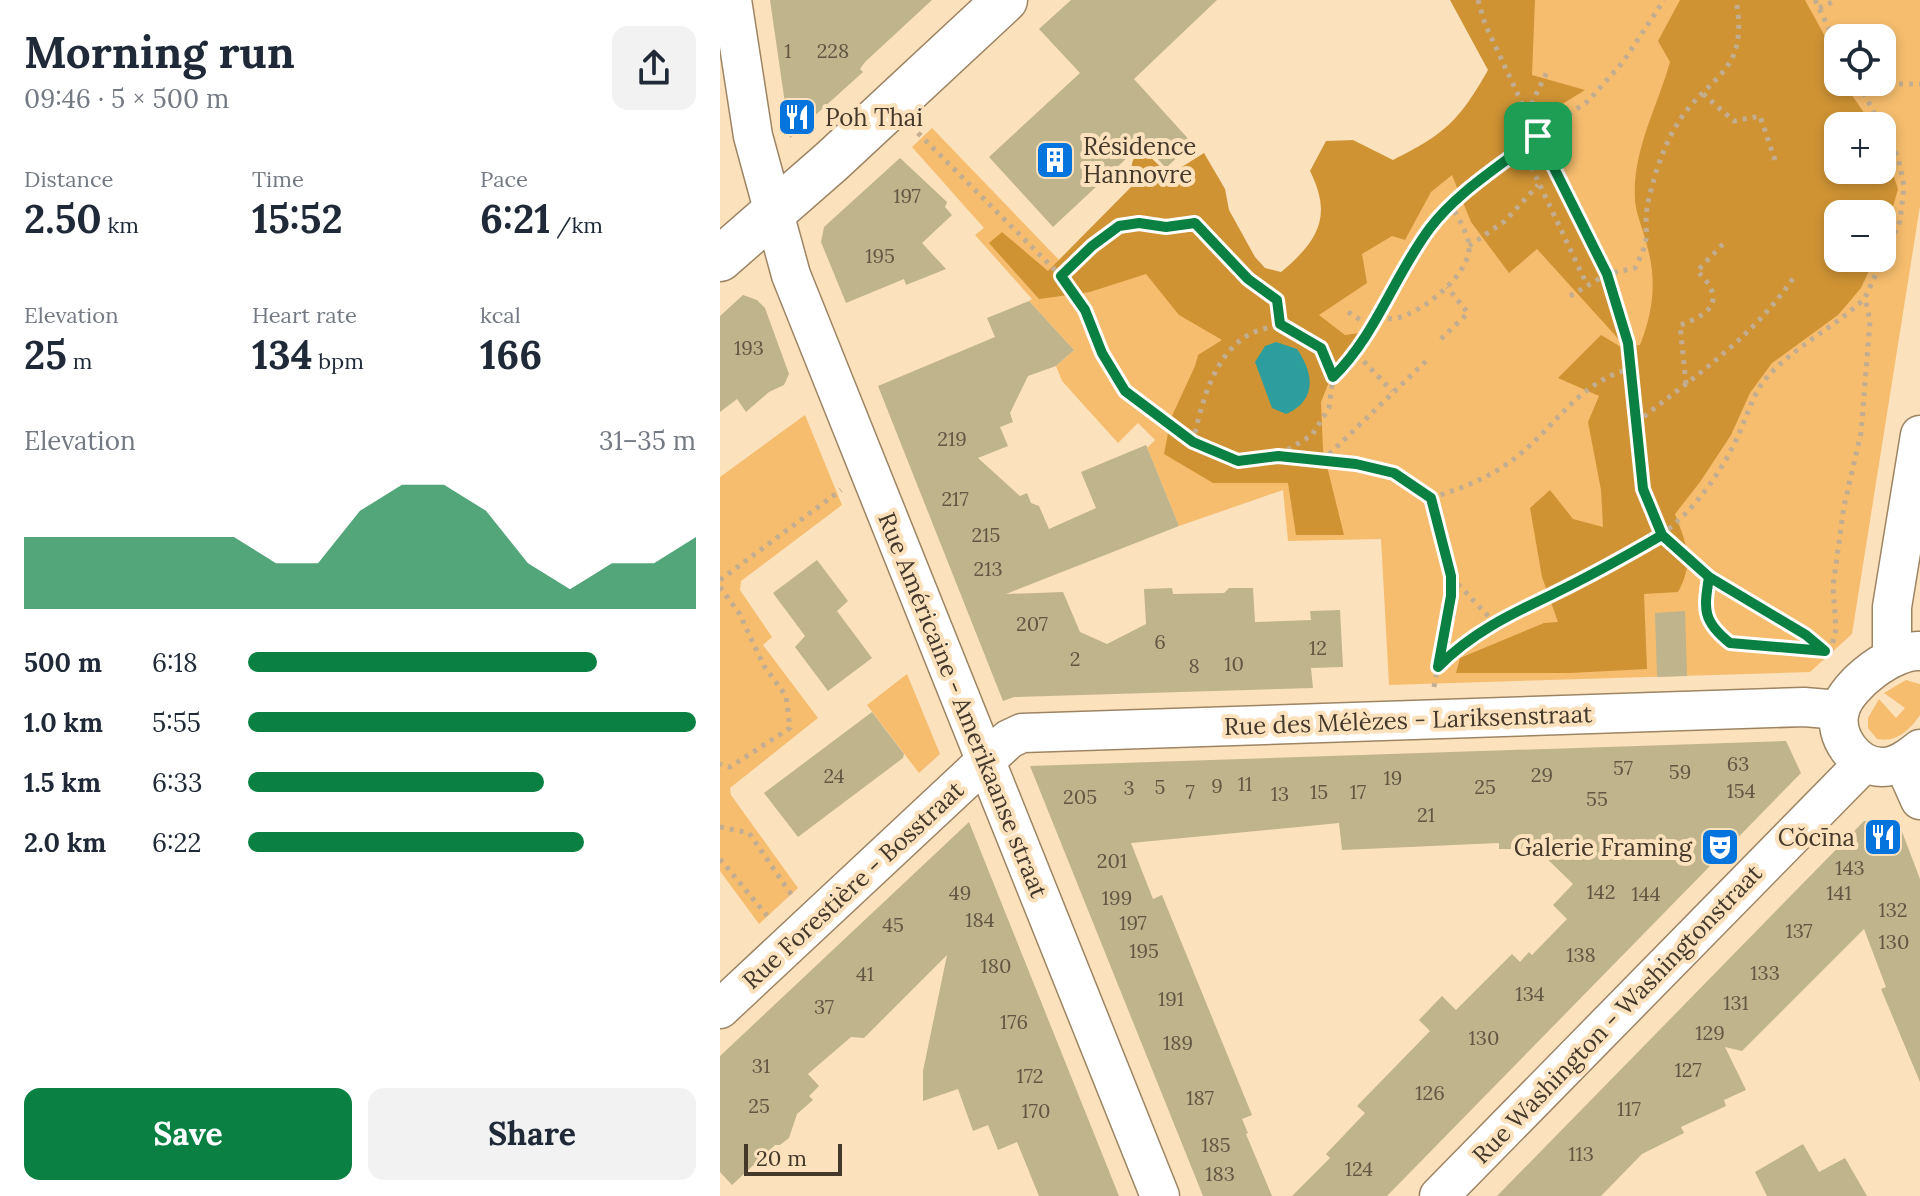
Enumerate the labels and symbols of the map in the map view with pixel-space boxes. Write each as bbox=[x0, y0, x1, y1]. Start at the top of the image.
house number: 1 bbox=[784, 38, 792, 63]
house number: 228 bbox=[817, 38, 849, 63]
restaurant icon: Poh Thai bbox=[776, 96, 818, 138]
place label: Poh Thai bbox=[825, 102, 923, 133]
pin bbox=[1504, 102, 1572, 170]
place label: Résidence Hannovre bbox=[1083, 131, 1196, 190]
building icon: Résidence Hannovre bbox=[1034, 139, 1076, 181]
house number: 197 bbox=[893, 183, 921, 208]
house number: 195 bbox=[865, 243, 895, 268]
house number: 193 bbox=[734, 335, 764, 360]
house number: 219 bbox=[937, 426, 967, 451]
house number: 217 bbox=[941, 486, 969, 511]
street label: Rue Américaine - Amerikaanse straat bbox=[871, 508, 1055, 903]
house number: 215 bbox=[972, 522, 1000, 547]
house number: 213 bbox=[973, 556, 1003, 581]
house number: 207 bbox=[1016, 611, 1048, 636]
house number: 6 bbox=[1154, 629, 1166, 654]
house number: 12 bbox=[1309, 635, 1327, 660]
house number: 2 bbox=[1070, 646, 1080, 671]
house number: 10 bbox=[1224, 651, 1244, 676]
house number: 8 bbox=[1188, 653, 1200, 678]
street label: Rue des Mélèzes - Lariksenstraat bbox=[1223, 698, 1593, 742]
house number: 63 bbox=[1727, 751, 1749, 776]
house number: 57 bbox=[1613, 755, 1633, 780]
house number: 59 bbox=[1669, 759, 1691, 784]
house number: 29 bbox=[1531, 762, 1553, 787]
house number: 24 bbox=[823, 763, 845, 788]
house number: 19 bbox=[1384, 765, 1402, 790]
house number: 11 bbox=[1238, 771, 1252, 796]
house number: 9 bbox=[1211, 773, 1223, 798]
street label: Rue Forestière - Bosstraat bbox=[736, 774, 971, 996]
house number: 5 bbox=[1155, 774, 1165, 799]
house number: 25 bbox=[1474, 774, 1496, 799]
house number: 3 bbox=[1123, 775, 1135, 800]
house number: 154 bbox=[1726, 778, 1756, 803]
house number: 7 bbox=[1185, 779, 1195, 804]
house number: 15 bbox=[1310, 779, 1328, 804]
house number: 17 bbox=[1350, 779, 1366, 804]
house number: 13 bbox=[1271, 781, 1289, 806]
house number: 205 bbox=[1063, 784, 1097, 809]
house number: 55 bbox=[1586, 786, 1608, 811]
house number: 21 bbox=[1417, 802, 1435, 827]
restaurant icon: Cŏcīna bbox=[1862, 816, 1904, 858]
place label: Cŏcīna bbox=[1778, 822, 1855, 853]
theatre icon: Galerie Framing bbox=[1699, 826, 1741, 868]
place label: Galerie Framing bbox=[1514, 832, 1693, 863]
house number: 201 bbox=[1097, 848, 1127, 873]
house number: 143 bbox=[1835, 855, 1865, 880]
street label: Rue Washington - Washingtonstraat bbox=[1465, 857, 1769, 1170]
house number: 142 bbox=[1587, 879, 1615, 904]
house number: 49 bbox=[949, 880, 971, 905]
house number: 141 bbox=[1826, 880, 1852, 905]
house number: 144 bbox=[1632, 881, 1661, 906]
house number: 199 bbox=[1102, 885, 1132, 910]
house number: 132 bbox=[1878, 897, 1908, 922]
house number: 184 bbox=[965, 907, 995, 932]
house number: 197 bbox=[1119, 910, 1147, 935]
house number: 45 bbox=[882, 912, 904, 937]
house number: 137 bbox=[1785, 918, 1813, 943]
house number: 130 bbox=[1879, 929, 1909, 954]
house number: 195 bbox=[1129, 938, 1159, 963]
house number: 138 bbox=[1566, 942, 1596, 967]
house number: 180 bbox=[981, 953, 1011, 978]
house number: 133 bbox=[1750, 960, 1780, 985]
house number: 41 bbox=[856, 961, 874, 986]
house number: 134 bbox=[1515, 981, 1545, 1006]
house number: 191 bbox=[1158, 986, 1184, 1011]
house number: 131 bbox=[1723, 990, 1749, 1015]
house number: 37 bbox=[814, 994, 834, 1019]
house number: 176 bbox=[1000, 1009, 1028, 1034]
house number: 129 bbox=[1695, 1020, 1725, 1045]
house number: 130 bbox=[1469, 1025, 1499, 1050]
house number: 189 bbox=[1163, 1030, 1193, 1055]
house number: 31 bbox=[752, 1053, 770, 1078]
house number: 127 bbox=[1674, 1057, 1702, 1082]
house number: 172 bbox=[1016, 1063, 1044, 1088]
house number: 126 bbox=[1415, 1080, 1445, 1105]
house number: 187 bbox=[1186, 1085, 1214, 1110]
house number: 25 bbox=[748, 1093, 770, 1118]
house number: 117 bbox=[1617, 1096, 1641, 1121]
house number: 170 bbox=[1022, 1098, 1050, 1123]
house number: 185 bbox=[1201, 1132, 1231, 1157]
scale bar bbox=[744, 1140, 842, 1176]
house number: 113 bbox=[1568, 1141, 1594, 1166]
house number: 124 bbox=[1345, 1156, 1373, 1181]
house number: 183 bbox=[1205, 1161, 1235, 1186]

